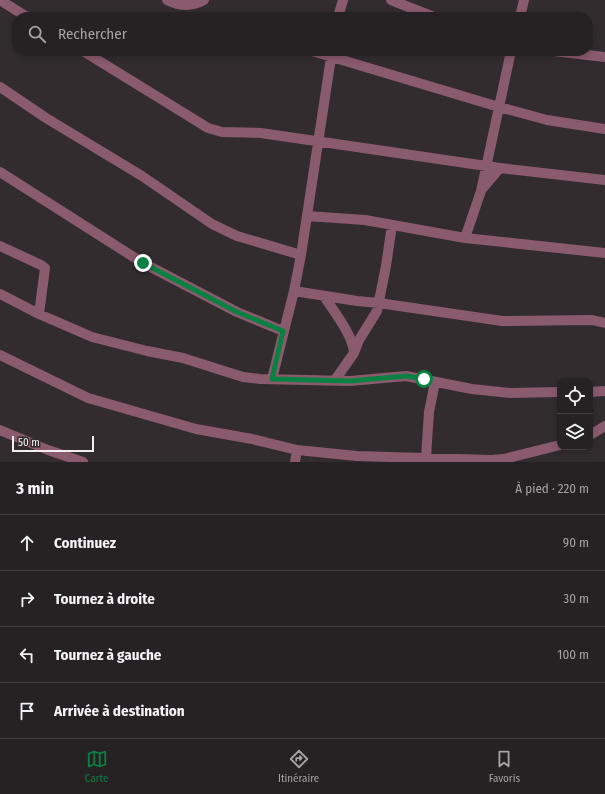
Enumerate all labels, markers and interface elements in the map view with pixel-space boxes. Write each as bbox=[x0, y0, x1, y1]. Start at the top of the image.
search box bbox=[12, 12, 593, 56]
icon: search bbox=[26, 23, 48, 45]
text: Rechercher bbox=[58, 25, 127, 43]
route end bbox=[134, 254, 152, 272]
route start bbox=[415, 370, 433, 388]
map controls bbox=[557, 378, 593, 450]
button: locate bbox=[557, 378, 593, 414]
button: layers bbox=[557, 414, 593, 450]
scale bar bbox=[12, 434, 94, 453]
text: 50 m bbox=[18, 436, 40, 449]
text: 3 min bbox=[16, 478, 54, 499]
text: À pied · 220 m bbox=[515, 481, 589, 496]
icon: ahead bbox=[16, 532, 38, 554]
text: Continuez bbox=[54, 534, 116, 552]
text: 90 m bbox=[563, 535, 589, 550]
icon: right bbox=[16, 588, 38, 610]
text: Tournez à droite bbox=[54, 590, 155, 608]
text: 30 m bbox=[563, 591, 589, 606]
icon: left bbox=[16, 644, 38, 666]
text: Tournez à gauche bbox=[54, 646, 161, 664]
text: 100 m bbox=[557, 647, 589, 662]
icon: arrive bbox=[16, 700, 38, 722]
text: Arrivée à destination bbox=[54, 702, 185, 720]
tab: Carte bbox=[85, 748, 108, 785]
tab: Itinéraire bbox=[278, 748, 319, 785]
tab: Favoris bbox=[489, 748, 520, 785]

